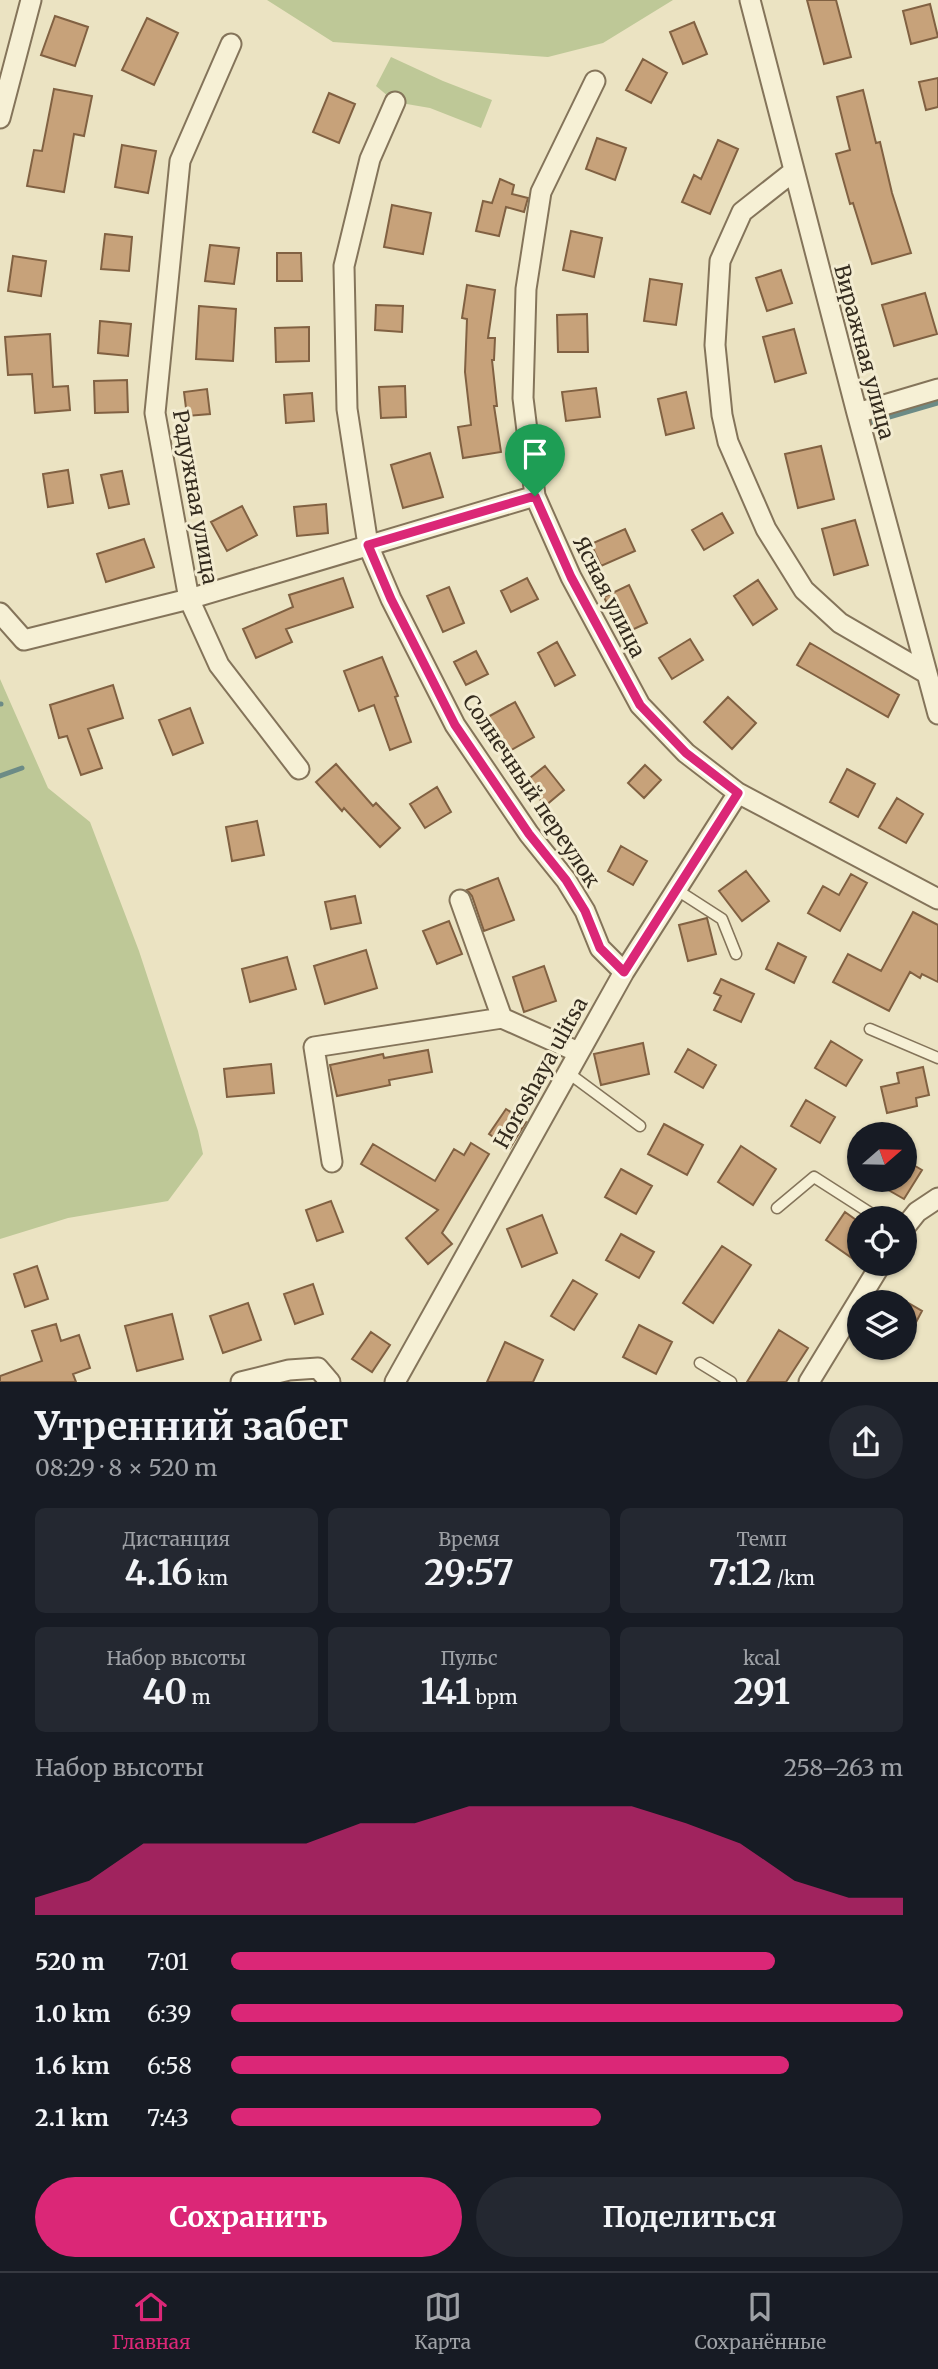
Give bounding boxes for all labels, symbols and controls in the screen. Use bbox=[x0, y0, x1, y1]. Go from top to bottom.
street label: Виражная улица bbox=[828, 262, 901, 442]
street label: Радужная улица bbox=[167, 408, 224, 586]
pin bbox=[505, 424, 565, 496]
icon: arrive bbox=[516, 435, 554, 473]
street label: Ясная улица bbox=[567, 531, 652, 662]
street label: Солнечный переулок bbox=[457, 689, 606, 893]
street label: Horoshaya ulitsa bbox=[488, 992, 593, 1153]
north arrow bbox=[847, 1122, 917, 1192]
map controls bbox=[847, 1122, 917, 1360]
button: locate bbox=[847, 1206, 917, 1276]
button: layers bbox=[847, 1290, 917, 1360]
text: Утренний забег bbox=[35, 1403, 348, 1450]
button: share bbox=[829, 1405, 903, 1479]
text: 08:29 · 8 × 520 m bbox=[35, 1453, 217, 1482]
text: Дистанция bbox=[123, 1527, 230, 1551]
text: Время bbox=[438, 1527, 500, 1551]
text: Темп bbox=[736, 1527, 787, 1551]
text: 4.16 bbox=[125, 1551, 193, 1595]
text: 29:57 bbox=[424, 1551, 514, 1595]
text: 7:12 bbox=[708, 1551, 772, 1595]
text: km bbox=[193, 1566, 228, 1590]
text: /km bbox=[772, 1566, 815, 1590]
text: Набор высоты bbox=[106, 1646, 246, 1670]
text: Пульс bbox=[440, 1646, 498, 1670]
text: kcal bbox=[743, 1646, 780, 1670]
text: 40 bbox=[142, 1670, 187, 1714]
text: 141 bbox=[420, 1670, 471, 1714]
text: 291 bbox=[733, 1670, 790, 1714]
text: m bbox=[187, 1685, 211, 1709]
text: bpm bbox=[471, 1685, 518, 1709]
text: Набор высоты bbox=[35, 1753, 204, 1782]
text: 258–263 m bbox=[784, 1753, 903, 1782]
text: 520 m bbox=[35, 1947, 105, 1976]
text: 7:01 bbox=[147, 1947, 189, 1976]
text: 1.0 km bbox=[35, 1999, 110, 2028]
text: 6:39 bbox=[147, 1999, 191, 2028]
text: 1.6 km bbox=[35, 2051, 110, 2080]
text: 6:58 bbox=[147, 2051, 192, 2080]
text: 2.1 km bbox=[35, 2103, 109, 2132]
text: 7:43 bbox=[147, 2103, 189, 2132]
button: Сохранить bbox=[35, 2177, 462, 2257]
button: Поделиться bbox=[476, 2177, 903, 2257]
tab: Главная bbox=[112, 2288, 191, 2354]
tab: Карта bbox=[414, 2288, 471, 2354]
tab: Сохранённые bbox=[695, 2288, 826, 2354]

